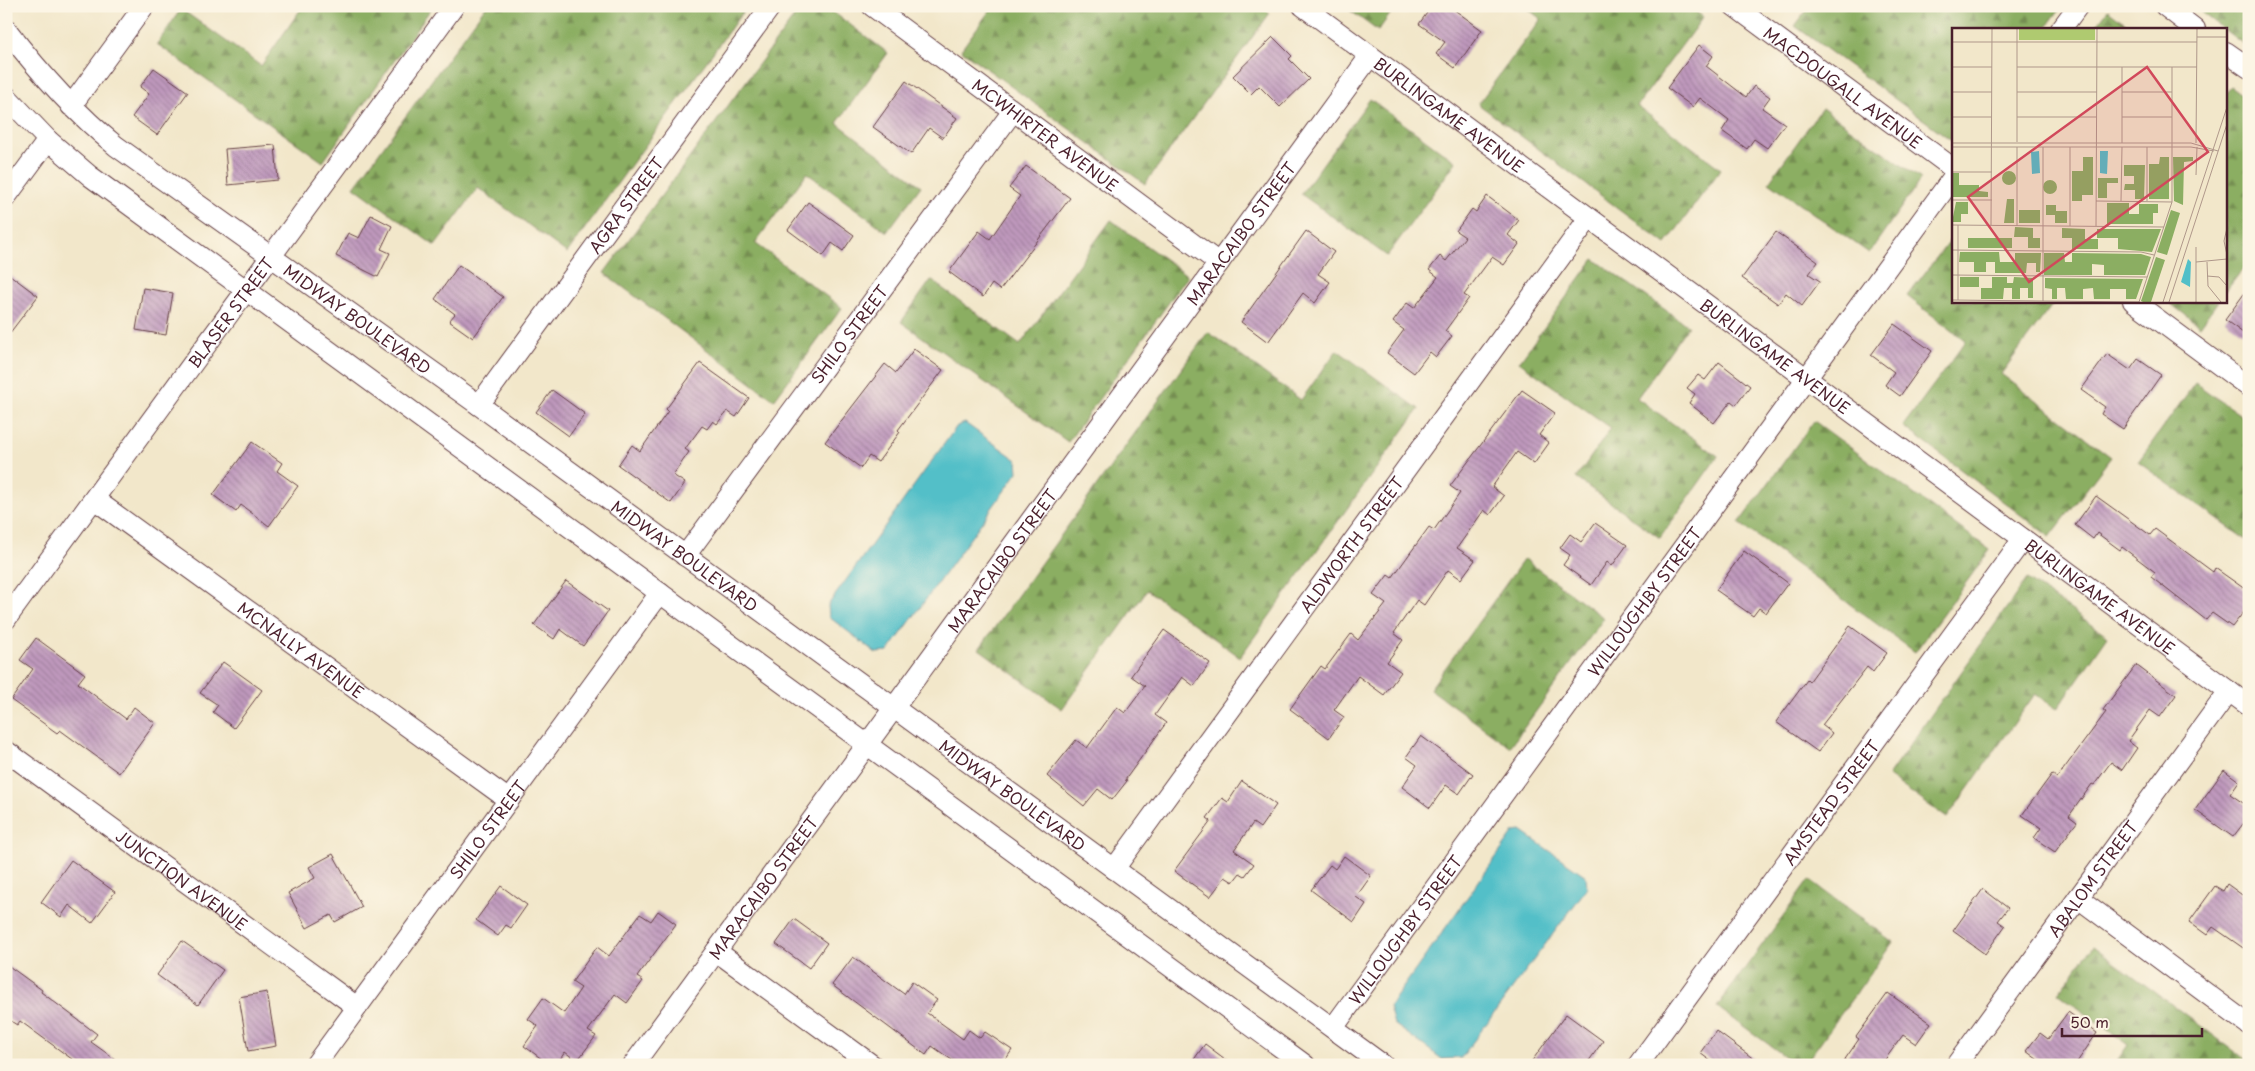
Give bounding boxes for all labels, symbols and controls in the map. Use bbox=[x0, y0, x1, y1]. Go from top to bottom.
street label: MACDOUGALL AVENUE bbox=[1759, 20, 1927, 154]
inset map bbox=[1952, 28, 2228, 302]
street label: BURLINGAME AVENUE bbox=[1369, 51, 1529, 178]
street label: MCWHIRTER AVENUE bbox=[968, 72, 1124, 197]
street label: AGRA STREET bbox=[582, 152, 669, 258]
street label: MARACAIBO STREET bbox=[1180, 157, 1301, 310]
street label: BLASER STREET bbox=[182, 252, 279, 373]
street label: MIDWAY BOULEVARD bbox=[279, 258, 436, 379]
street label: SHILO STREET bbox=[804, 280, 893, 388]
street label: BURLINGAME AVENUE bbox=[1696, 292, 1856, 419]
street label: ALDWORTH STREET bbox=[1293, 471, 1409, 617]
street label: MARACAIBO STREET bbox=[941, 484, 1062, 637]
street label: MIDWAY BOULEVARD bbox=[607, 494, 763, 617]
street label: WILLOUGHBY STREET bbox=[1581, 522, 1707, 681]
street label: BURLINGAME AVENUE bbox=[2020, 532, 2180, 660]
street label: MCNALLY AVENUE bbox=[233, 595, 369, 703]
street label: MIDWAY BOULEVARD bbox=[935, 733, 1091, 856]
street label: AMSTEAD STREET bbox=[1777, 734, 1885, 870]
street label: SHILO STREET bbox=[443, 775, 531, 883]
street label: MARACAIBO STREET bbox=[702, 811, 823, 964]
street label: ABALOM STREET bbox=[2042, 815, 2143, 941]
street label: JUNCTION AVENUE bbox=[111, 823, 253, 936]
street label: WILLOUGHBY STREET bbox=[1342, 850, 1467, 1009]
scale bar bbox=[2062, 1006, 2202, 1038]
text: 50 m bbox=[2070, 1010, 2109, 1033]

